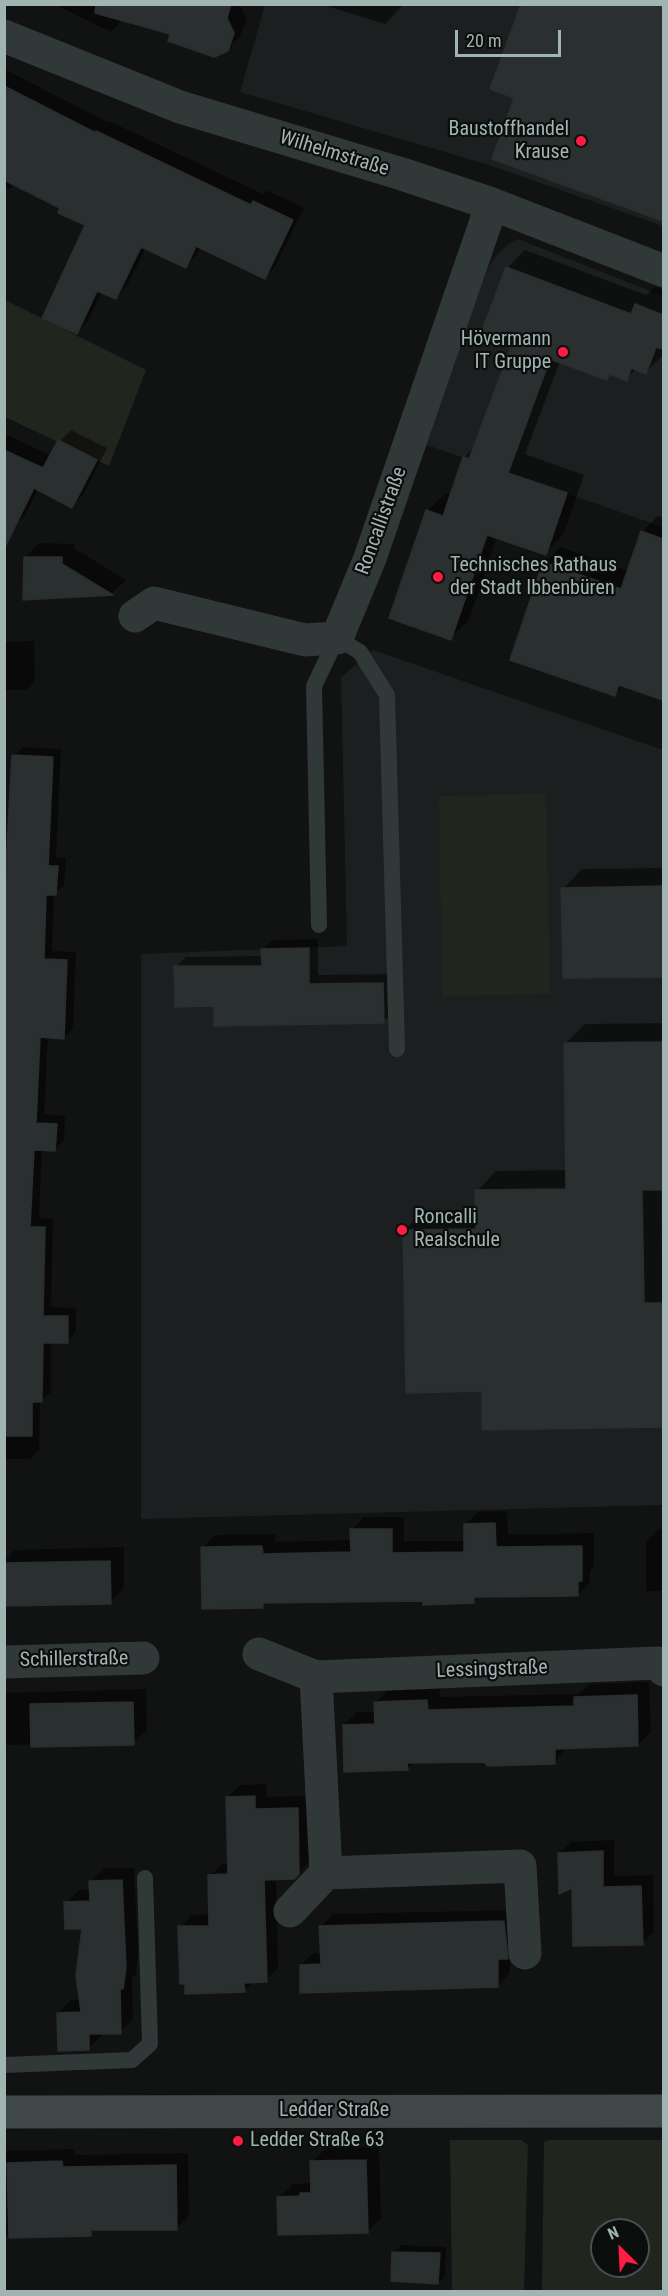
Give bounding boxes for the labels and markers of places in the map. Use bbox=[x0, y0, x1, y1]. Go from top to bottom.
place label: Baustoffhandel Krause bbox=[448, 118, 569, 165]
marker: Baustoffhandel Krause bbox=[574, 134, 588, 148]
place label: Hövermann IT Gruppe bbox=[461, 328, 551, 375]
marker: Hövermann IT Gruppe bbox=[556, 345, 570, 359]
place label: Technisches Rathaus der Stadt Ibbenbüren bbox=[450, 554, 617, 601]
marker: Technisches Rathaus der Stadt Ibbenbüren bbox=[431, 570, 445, 584]
place label: Roncalli Realschule bbox=[414, 1206, 500, 1253]
marker: Roncalli Realschule bbox=[395, 1223, 409, 1237]
place label: Ledder Straße 63 bbox=[250, 2129, 385, 2153]
marker: Ledder Straße 63 bbox=[231, 2134, 245, 2148]

